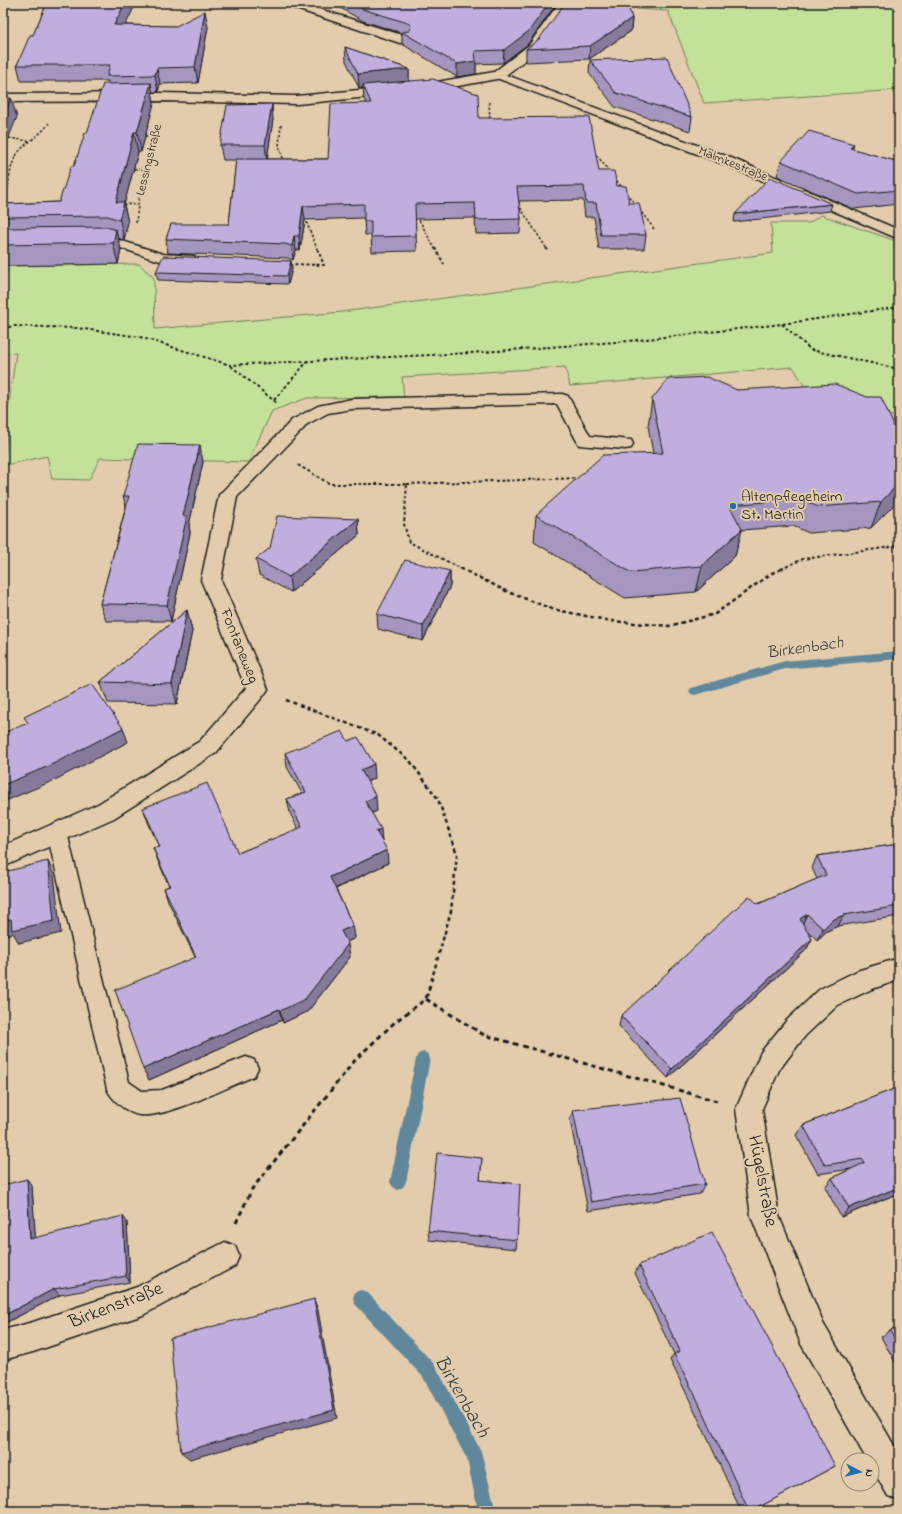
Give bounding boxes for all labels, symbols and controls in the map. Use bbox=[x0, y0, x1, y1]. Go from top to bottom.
street label: Lessingstraße bbox=[131, 122, 168, 198]
street label: Malmkestraße bbox=[695, 141, 771, 187]
place label: Altenpflegeheim St. Martin bbox=[741, 485, 842, 527]
marker: Altenpflegeheim St. Martin bbox=[728, 501, 738, 511]
street label: Fontaneweg bbox=[213, 604, 265, 687]
water label: Birkenbach bbox=[765, 630, 846, 666]
street label: Hügelstraße bbox=[738, 1133, 784, 1230]
street label: Birkenstraße bbox=[64, 1275, 167, 1337]
water label: Birkenbach bbox=[426, 1351, 496, 1444]
north arrow bbox=[840, 1452, 880, 1492]
text: N bbox=[861, 1468, 877, 1478]

